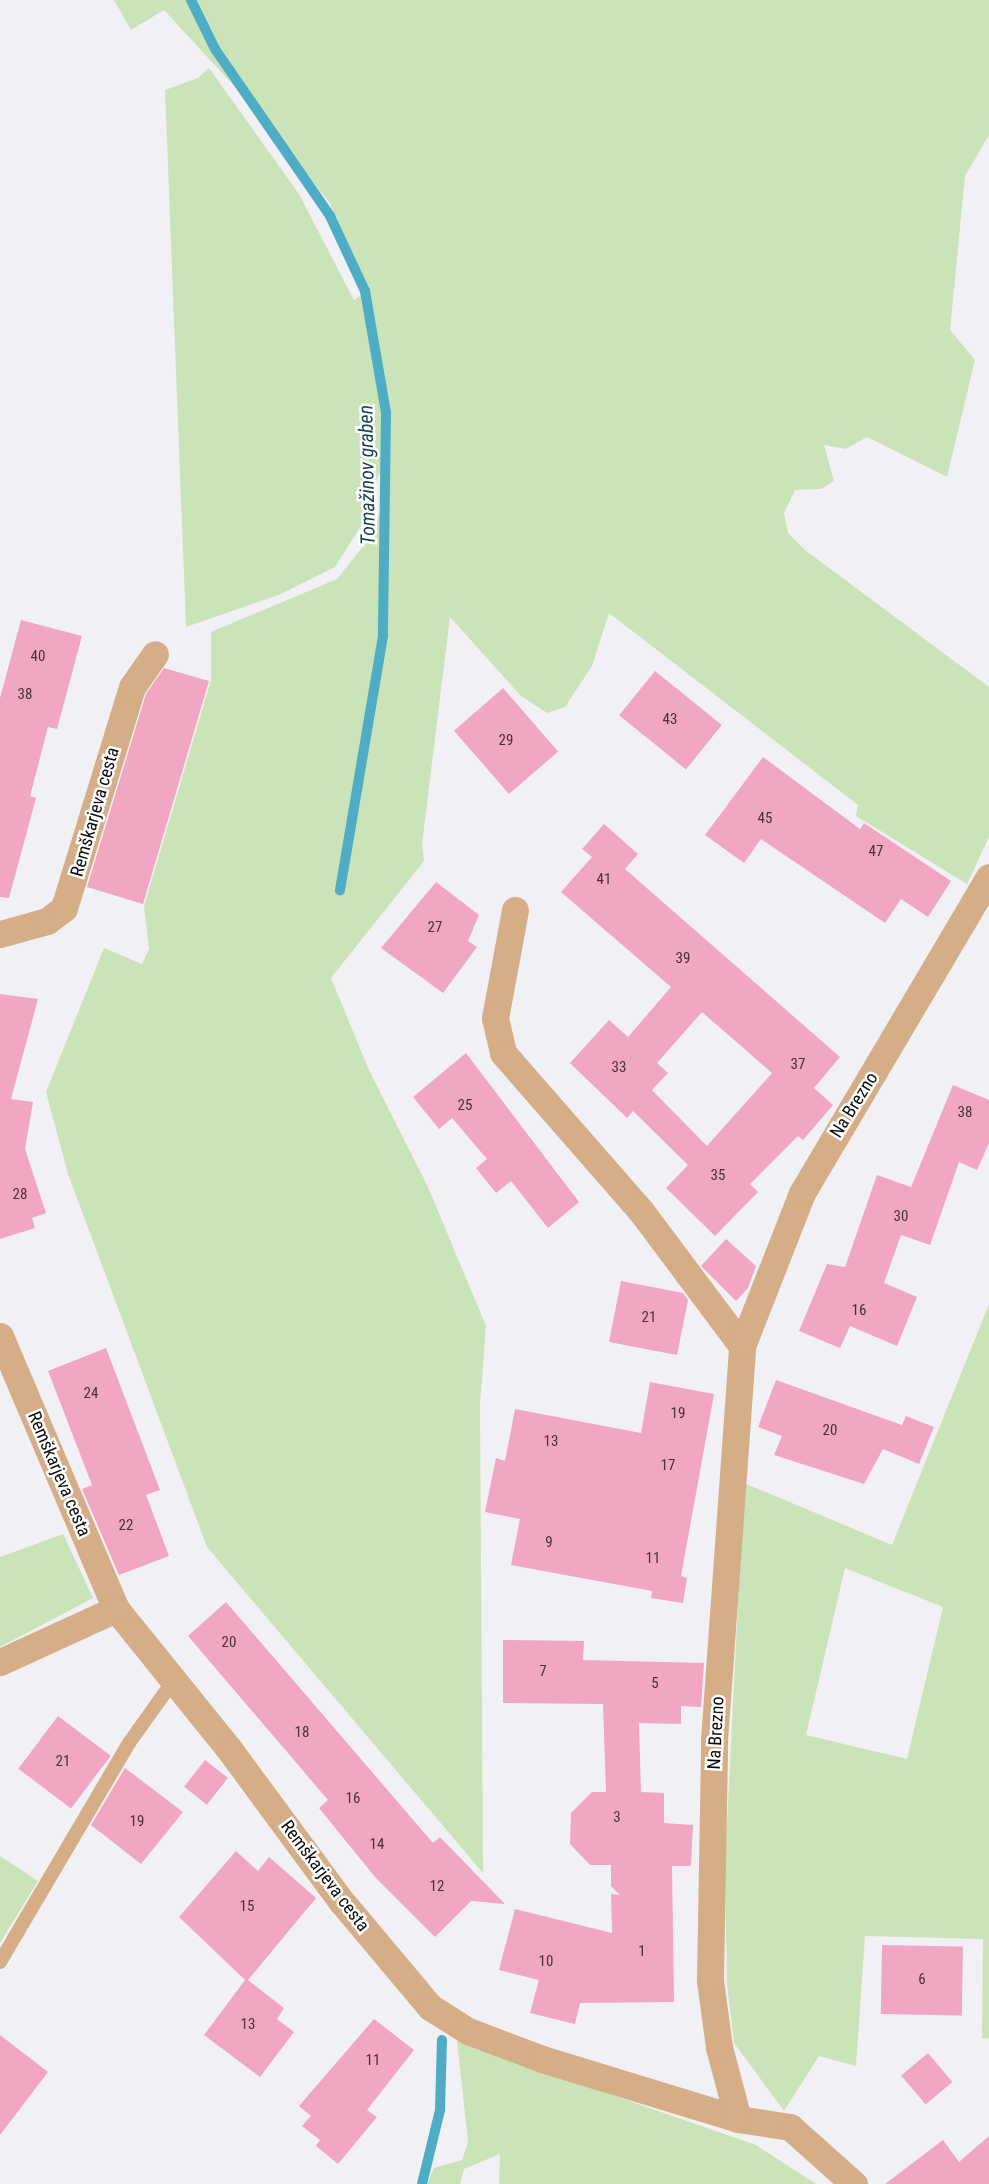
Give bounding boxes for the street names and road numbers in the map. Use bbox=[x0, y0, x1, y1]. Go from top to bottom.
street label: Remškarjeva cesta bbox=[66, 745, 124, 879]
street label: Na Brezno bbox=[825, 1068, 883, 1142]
street label: Remškarjeva cesta bbox=[23, 1408, 95, 1540]
street label: Na Brezno bbox=[703, 1696, 729, 1770]
street label: Remškarjeva cesta bbox=[276, 1816, 374, 1936]

